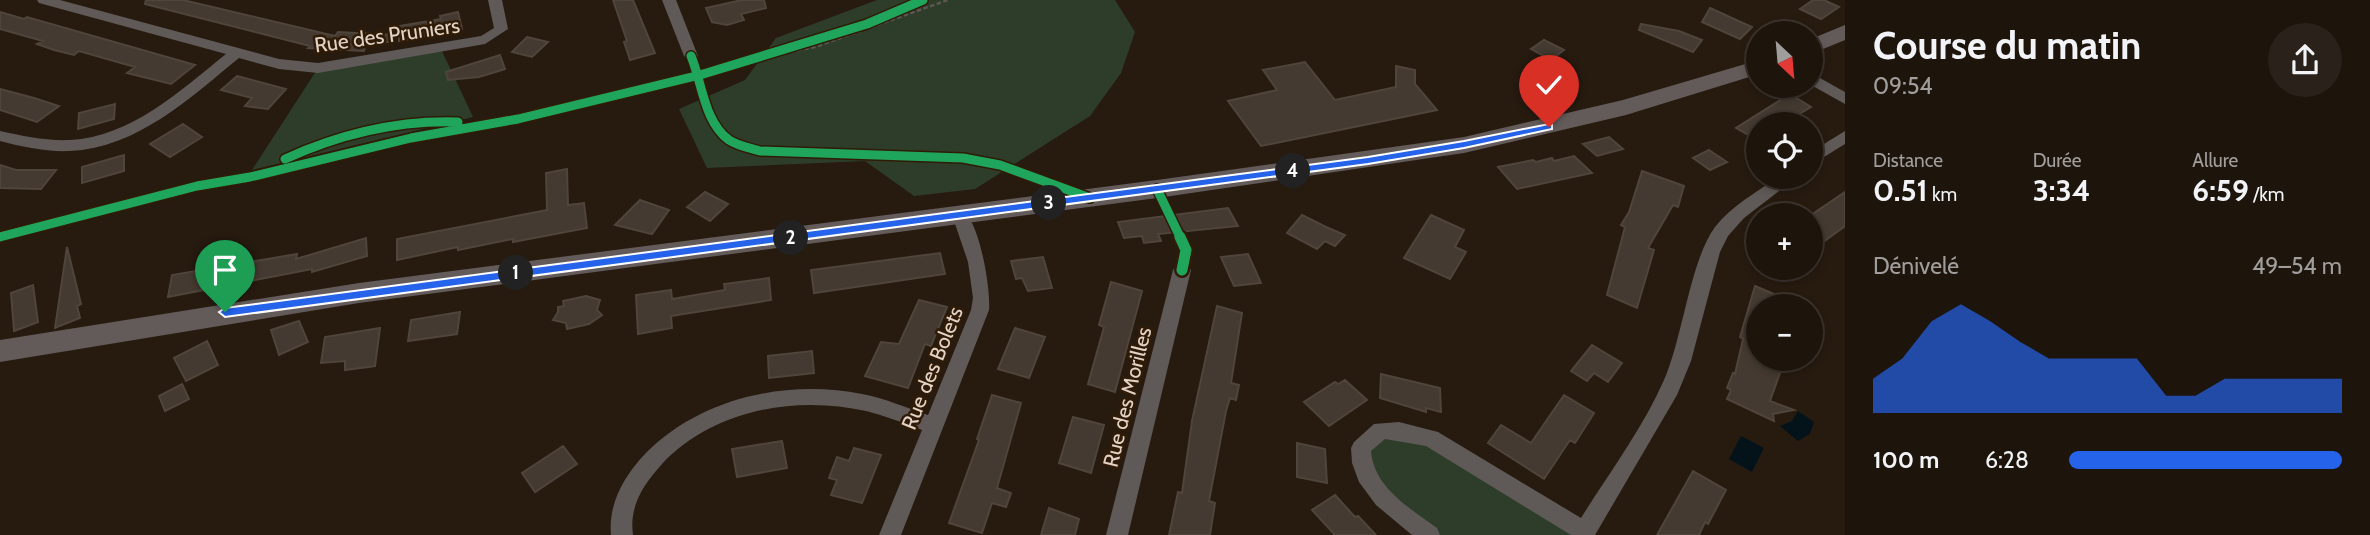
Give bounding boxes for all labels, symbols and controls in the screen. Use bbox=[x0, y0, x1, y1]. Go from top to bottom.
street label: Rue des Pruniers bbox=[313, 12, 462, 58]
north arrow bbox=[1746, 21, 1824, 98]
map controls bbox=[1746, 21, 1823, 371]
text: Course du matin bbox=[1873, 22, 2141, 69]
button: share bbox=[2268, 23, 2342, 97]
pin bbox=[1519, 55, 1579, 127]
icon: check bbox=[1530, 66, 1568, 104]
text: 09:54 bbox=[1873, 72, 1933, 100]
button: locate bbox=[1746, 112, 1823, 189]
text: Distance bbox=[1873, 149, 1943, 172]
text: Durée bbox=[2033, 149, 2082, 172]
text: Allure bbox=[2192, 149, 2238, 172]
pin: 4 bbox=[1276, 154, 1310, 188]
text: 4 bbox=[1287, 159, 1298, 182]
text: 0.51 bbox=[1873, 172, 1928, 209]
text: 3:34 bbox=[2033, 172, 2090, 209]
text: 6:59 bbox=[2192, 172, 2249, 209]
text: km bbox=[1928, 183, 1957, 206]
text: /km bbox=[2249, 183, 2284, 206]
pin: 3 bbox=[1032, 186, 1066, 220]
text: 3 bbox=[1043, 191, 1054, 214]
button: + bbox=[1746, 203, 1823, 280]
pin: 2 bbox=[774, 220, 808, 256]
text: 2 bbox=[785, 226, 796, 249]
pin bbox=[195, 240, 255, 312]
icon: arrive bbox=[206, 251, 244, 289]
text: Dénivelé bbox=[1873, 252, 1959, 280]
text: 49–54 m bbox=[2252, 252, 2342, 280]
pin: 1 bbox=[498, 256, 534, 290]
text: 1 bbox=[512, 261, 519, 284]
button: − bbox=[1746, 294, 1823, 371]
street label: Rue des Bolets bbox=[896, 303, 968, 433]
street label: Rue des Morilles bbox=[1098, 324, 1157, 470]
text: 100 m bbox=[1873, 446, 1939, 474]
text: 6:28 bbox=[1985, 446, 2029, 474]

